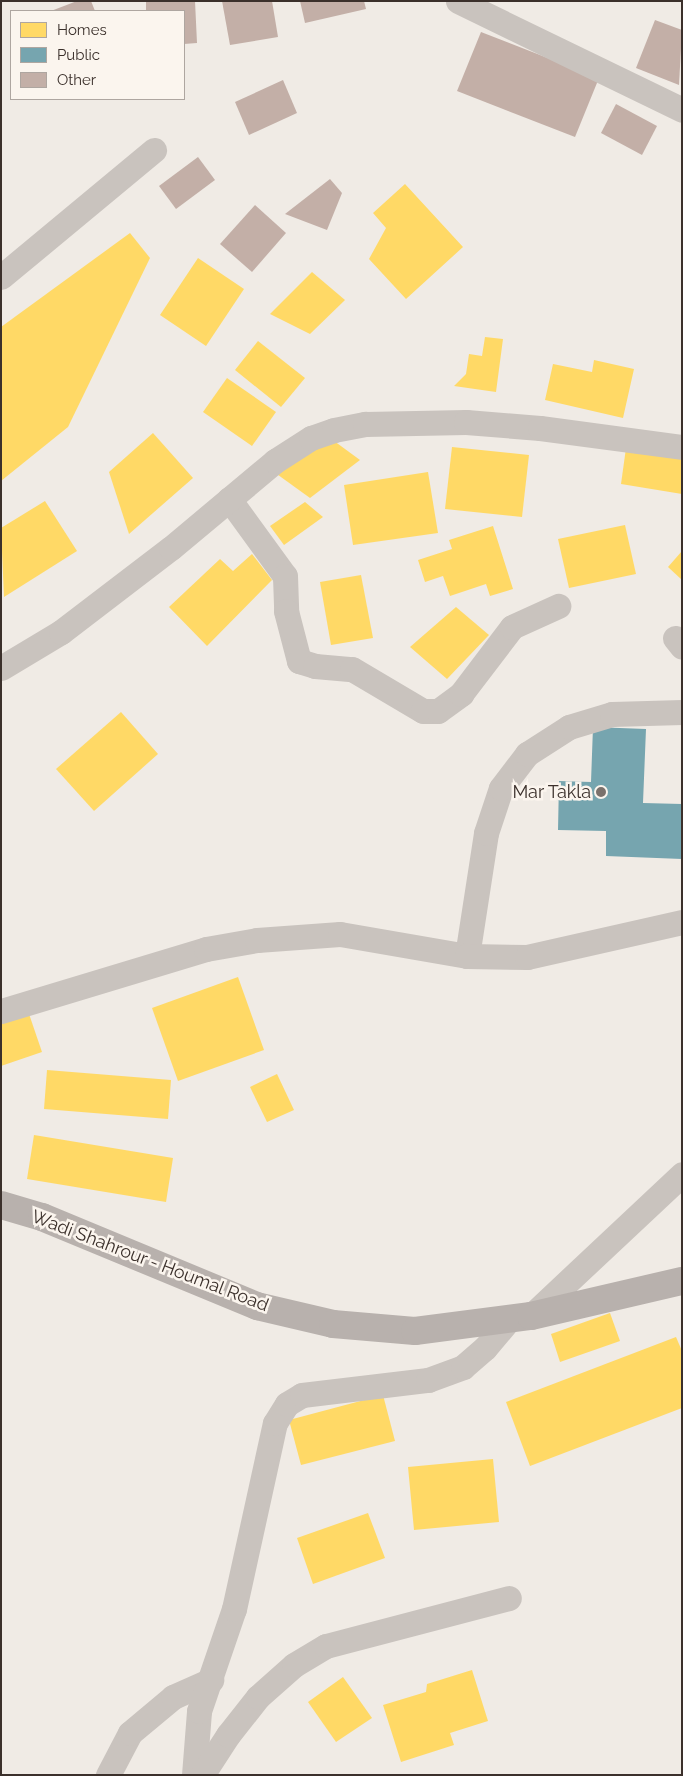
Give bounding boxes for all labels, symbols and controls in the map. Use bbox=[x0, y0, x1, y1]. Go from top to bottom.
legend bbox=[10, 10, 185, 100]
text: Homes bbox=[57, 21, 107, 39]
text: Public bbox=[57, 46, 100, 64]
text: Other bbox=[57, 71, 96, 89]
place label: Mar Takla bbox=[511, 781, 591, 803]
marker: Mar Takla bbox=[595, 786, 607, 798]
street label: Wadi Shahrour - Houmal Road bbox=[28, 1206, 272, 1316]

